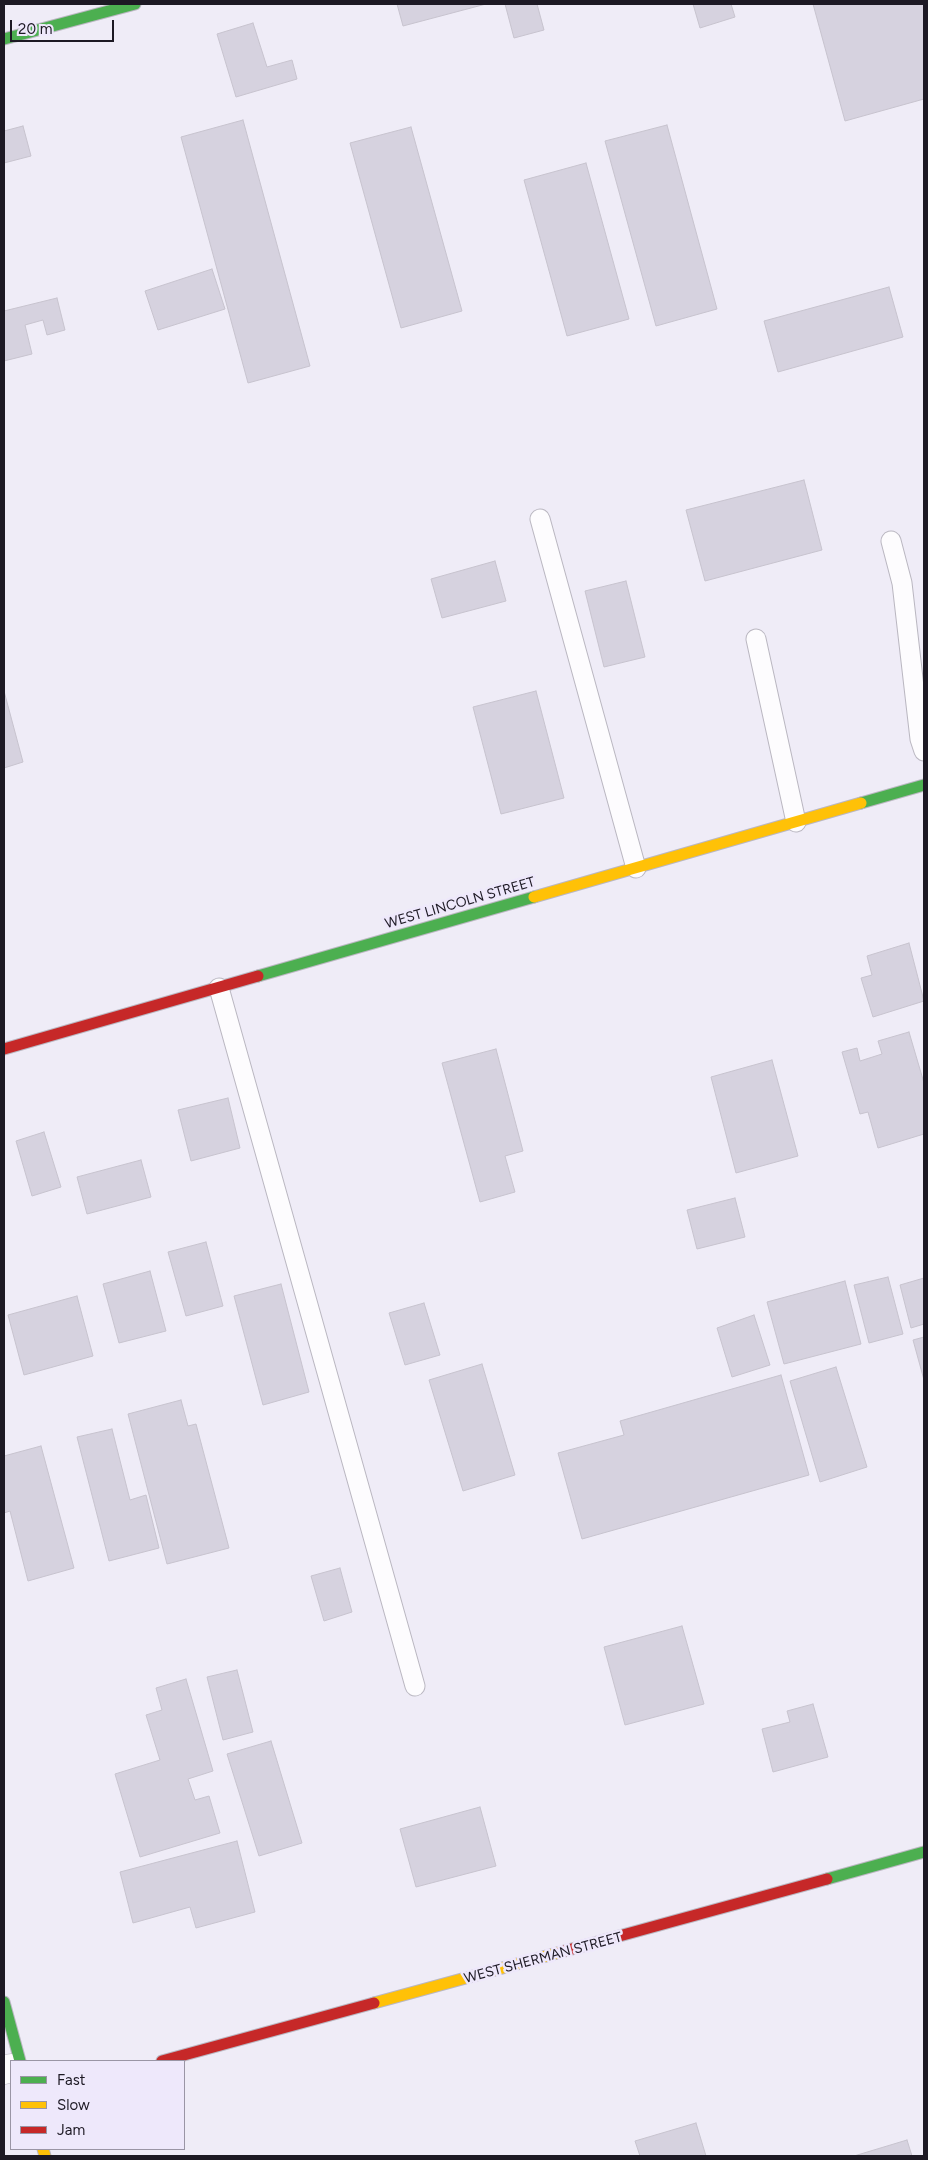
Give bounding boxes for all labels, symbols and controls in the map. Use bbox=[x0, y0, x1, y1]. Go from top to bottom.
scale bar bbox=[12, 10, 116, 42]
text: 20 m bbox=[18, 20, 52, 38]
street label: WEST LINCOLN STREET bbox=[383, 874, 537, 932]
street label: WEST SHERMAN STREET bbox=[462, 1929, 624, 1987]
legend bbox=[10, 2060, 185, 2150]
text: Fast bbox=[57, 2071, 85, 2089]
text: Slow bbox=[57, 2096, 90, 2114]
text: Jam bbox=[57, 2121, 85, 2139]

